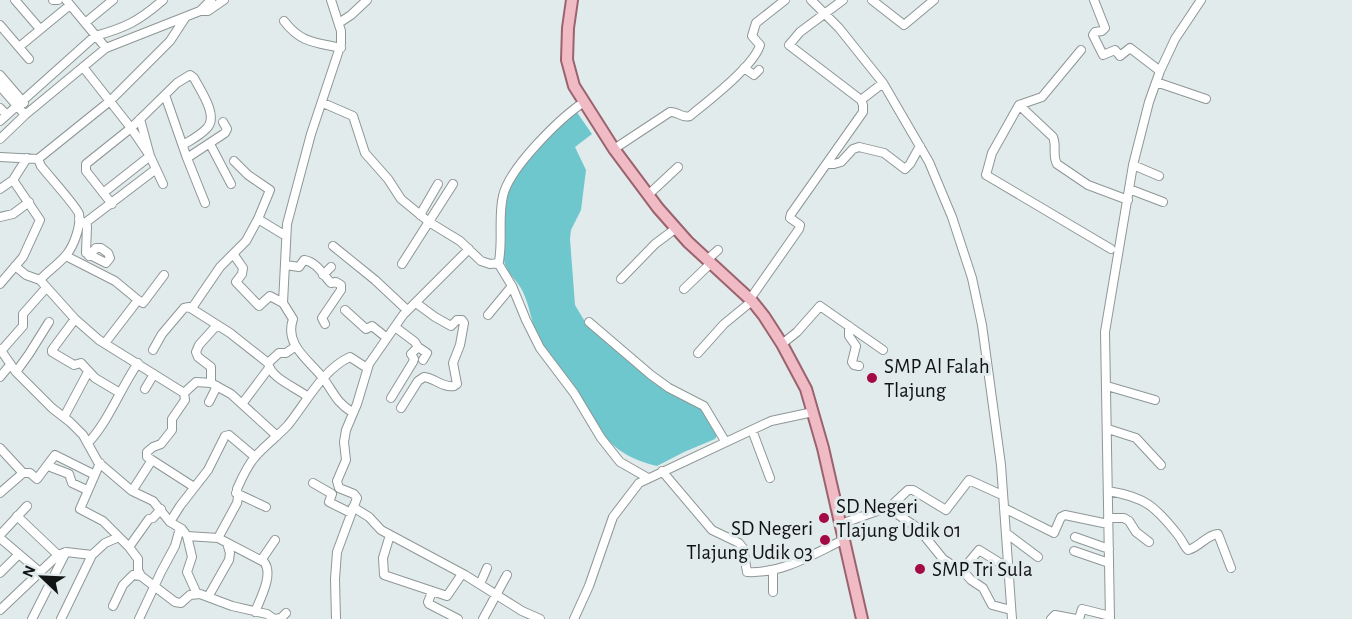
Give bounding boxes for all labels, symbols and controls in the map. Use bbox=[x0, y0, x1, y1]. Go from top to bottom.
place label: SMP Al Falah Tlajung bbox=[884, 356, 990, 401]
marker: SMP Al Falah Tlajung bbox=[865, 371, 879, 385]
place label: SD Negeri Tlajung Udik 01 bbox=[836, 496, 961, 541]
marker: SD Negeri Tlajung Udik 01 bbox=[817, 511, 831, 525]
place label: SD Negeri Tlajung Udik 03 bbox=[686, 518, 813, 563]
marker: SD Negeri Tlajung Udik 03 bbox=[818, 533, 832, 547]
north arrow bbox=[12, 547, 72, 607]
place label: SMP Tri Sula bbox=[932, 559, 1033, 580]
marker: SMP Tri Sula bbox=[913, 562, 927, 576]
text: N bbox=[20, 563, 39, 580]

